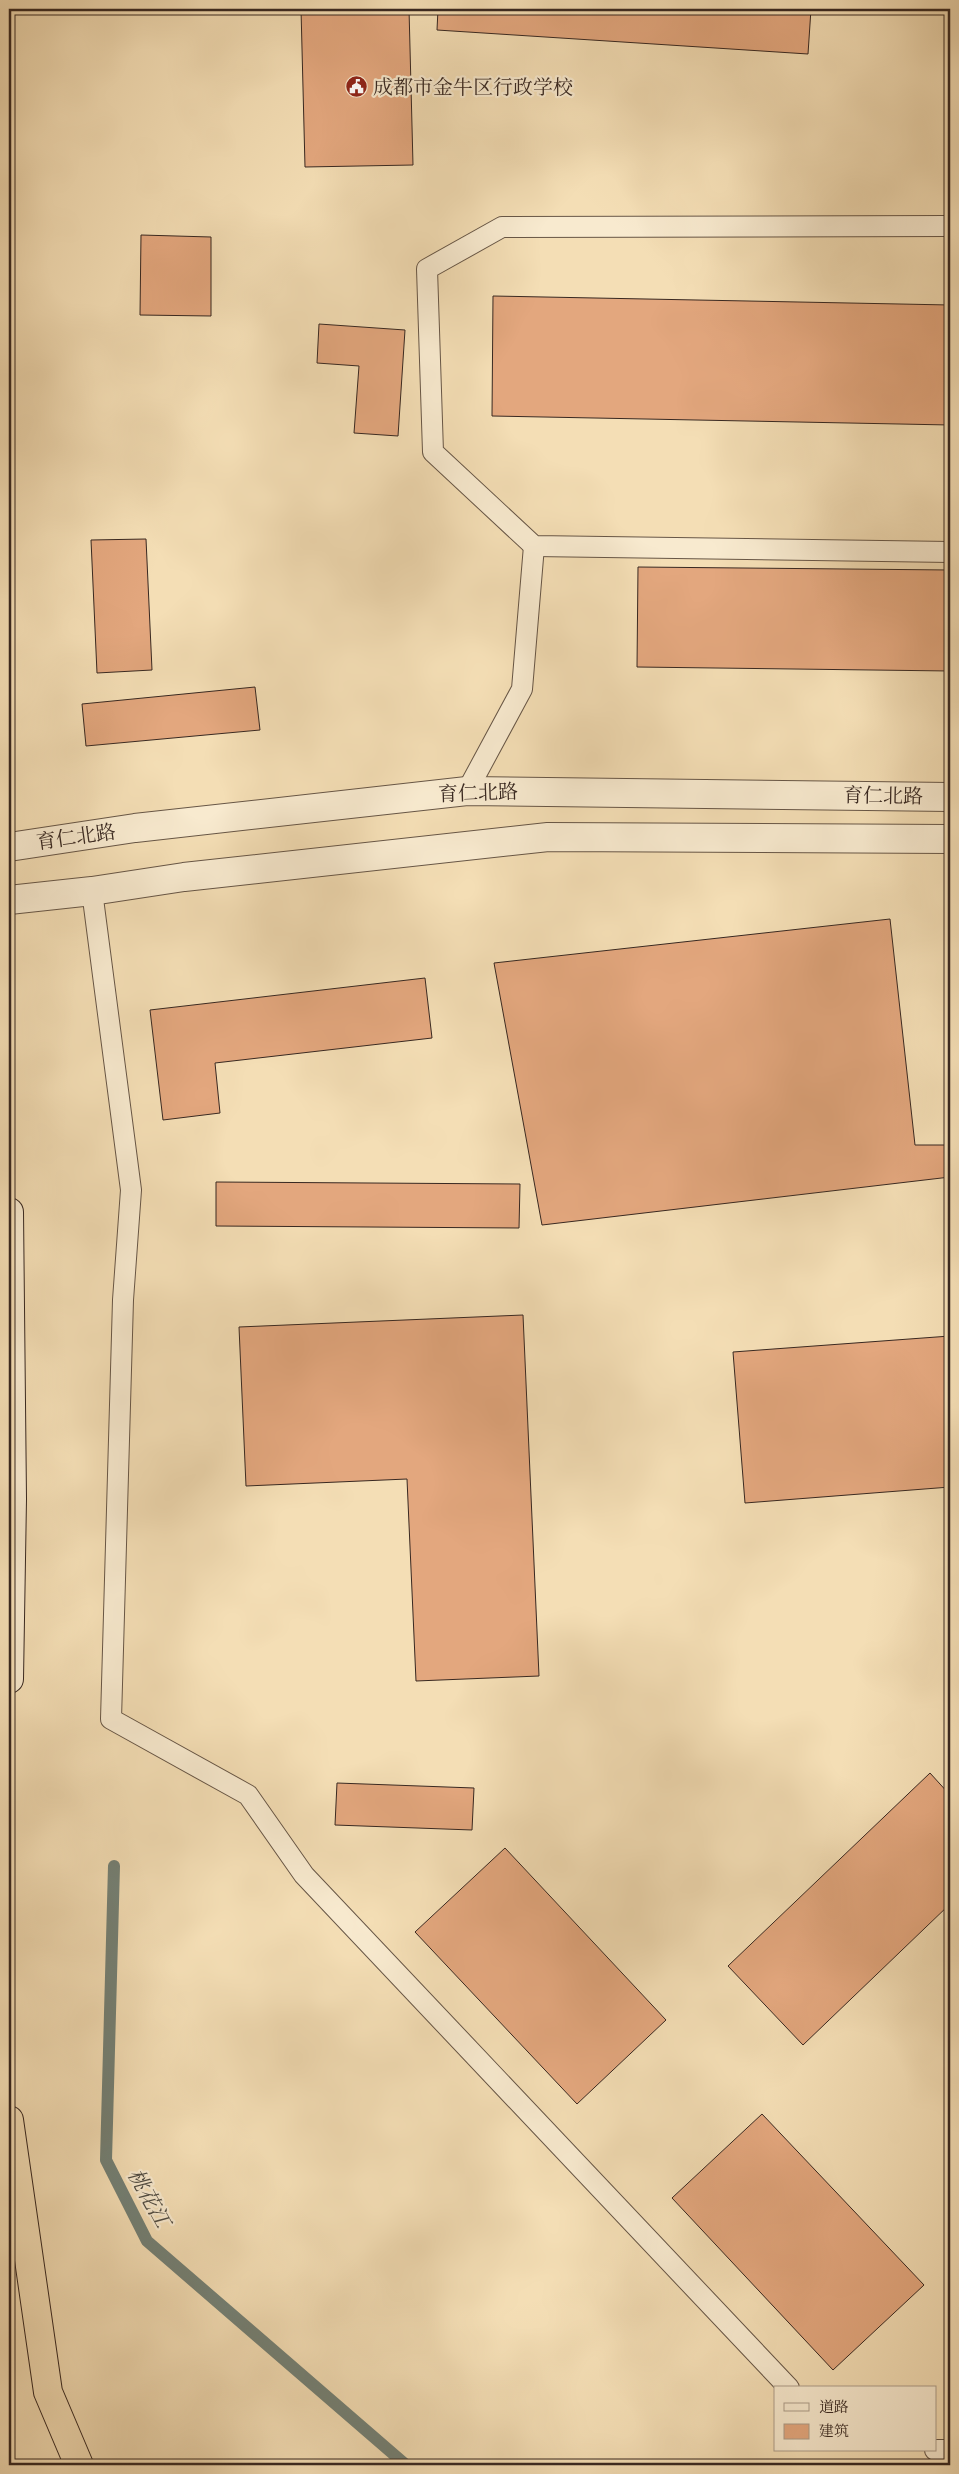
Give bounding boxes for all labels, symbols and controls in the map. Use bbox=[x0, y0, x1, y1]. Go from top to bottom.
place label: 成都市金牛区行政学校 bbox=[373, 74, 573, 101]
public building icon: 成都市金牛区行政学校 bbox=[345, 75, 369, 99]
street label: 育仁北路 bbox=[438, 778, 518, 808]
street label: 育仁北路 bbox=[843, 782, 923, 810]
street label: 育仁北路 bbox=[35, 818, 117, 856]
water label: 桃花江 bbox=[121, 2164, 178, 2235]
legend bbox=[774, 2386, 936, 2452]
text: 道路 bbox=[819, 2397, 849, 2417]
text: 建筑 bbox=[819, 2421, 849, 2441]

